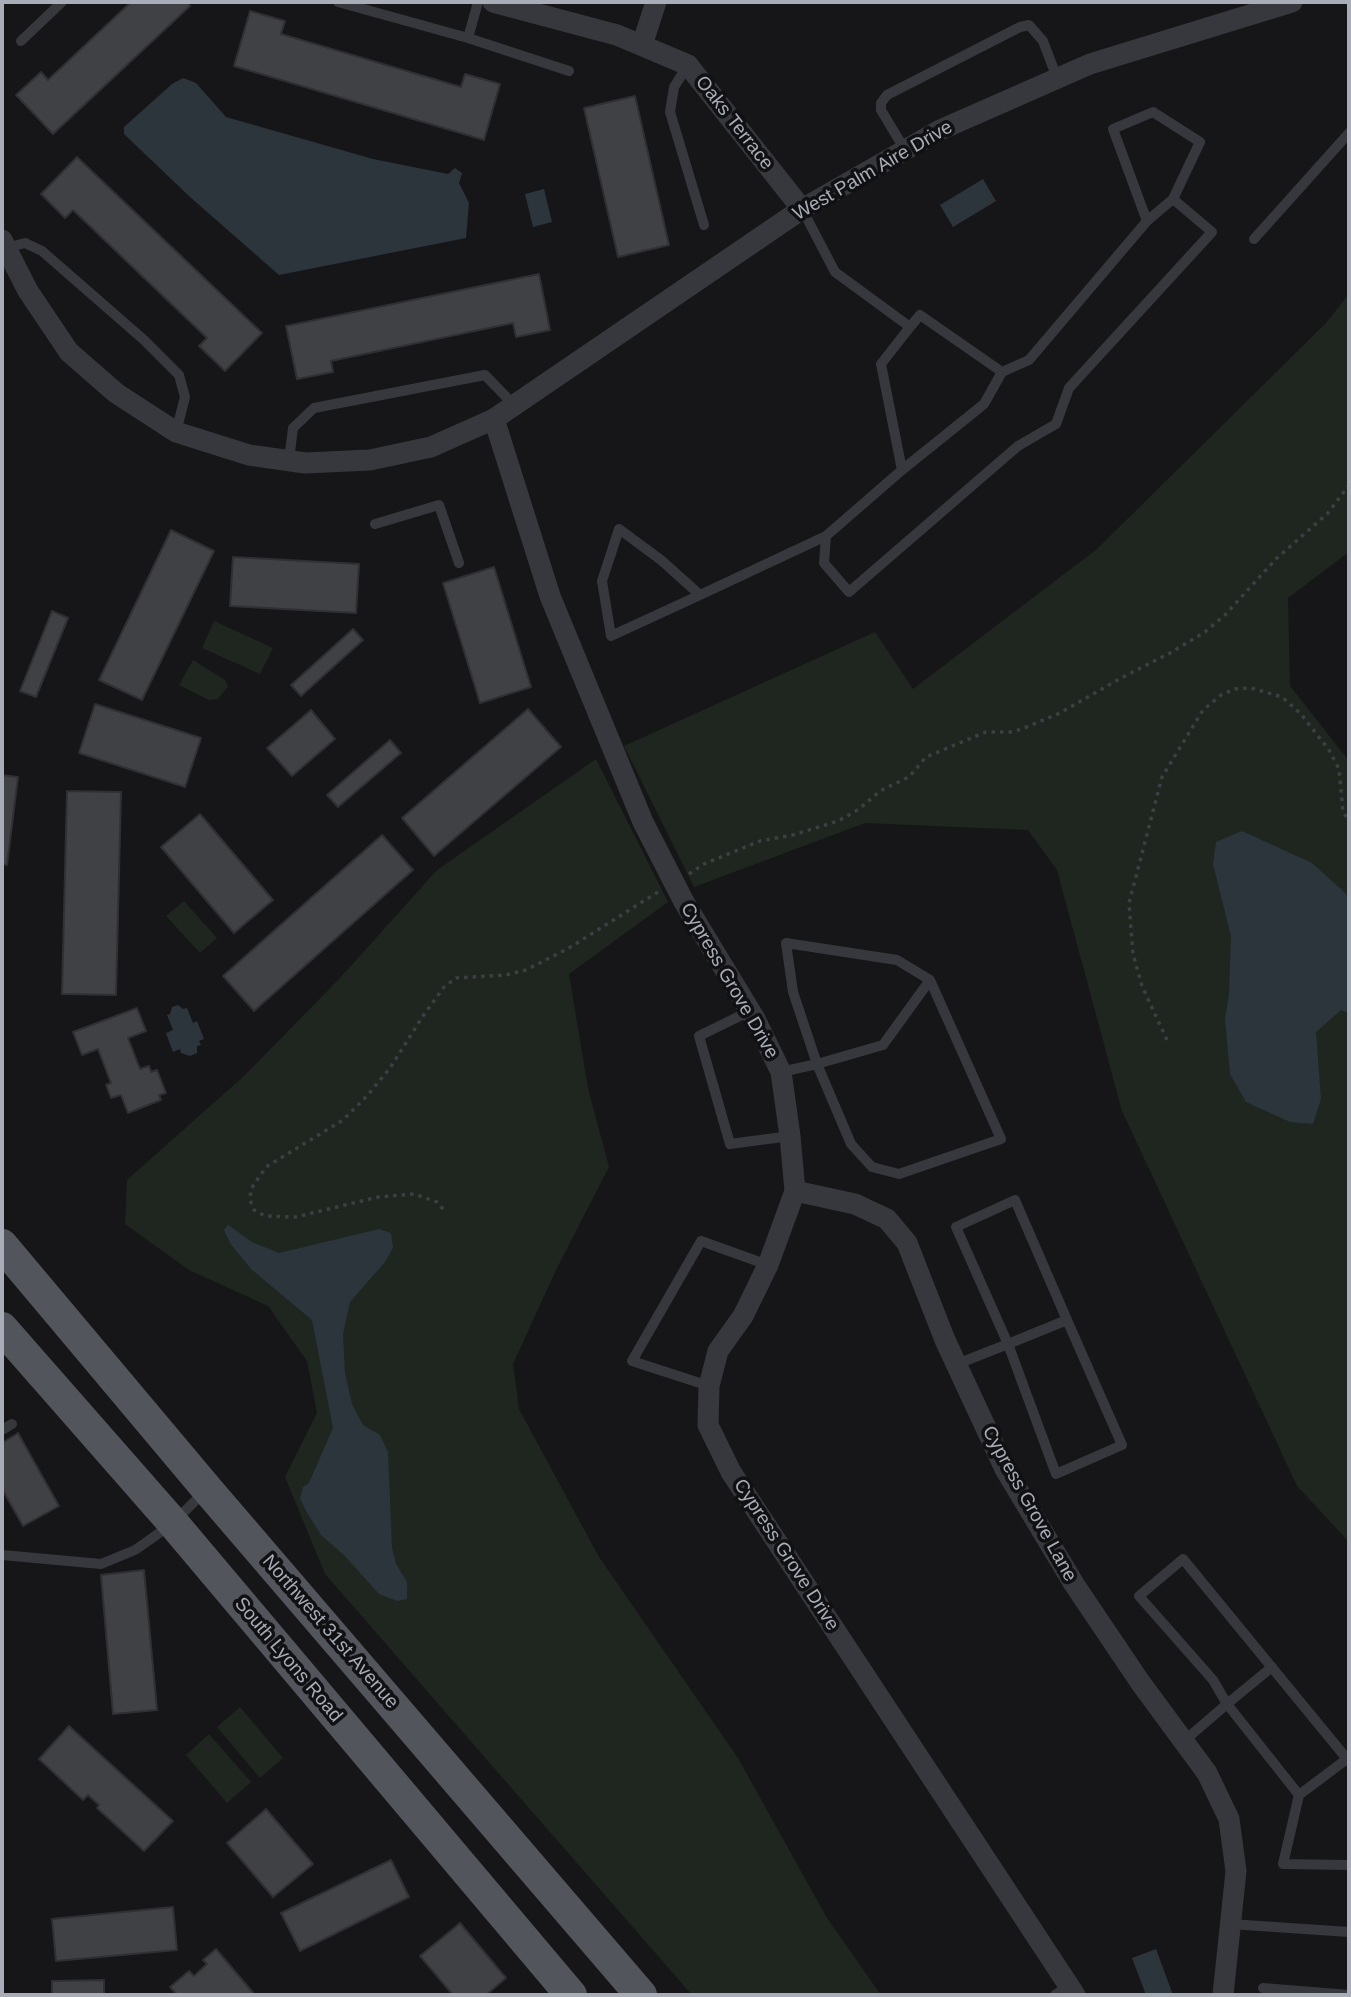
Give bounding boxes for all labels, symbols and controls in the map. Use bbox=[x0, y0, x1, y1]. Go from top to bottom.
street label: Oaks Terrace bbox=[690, 71, 778, 175]
street label: West Palm Aire Drive bbox=[789, 116, 957, 226]
street label: Cypress Grove Drive bbox=[675, 899, 783, 1063]
street label: Cypress Grove Lane bbox=[977, 1422, 1081, 1586]
street label: Cypress Grove Drive bbox=[728, 1475, 844, 1635]
street label: Northwest 31st Avenue bbox=[257, 1551, 403, 1713]
street label: South Lyons Road bbox=[229, 1593, 347, 1727]

